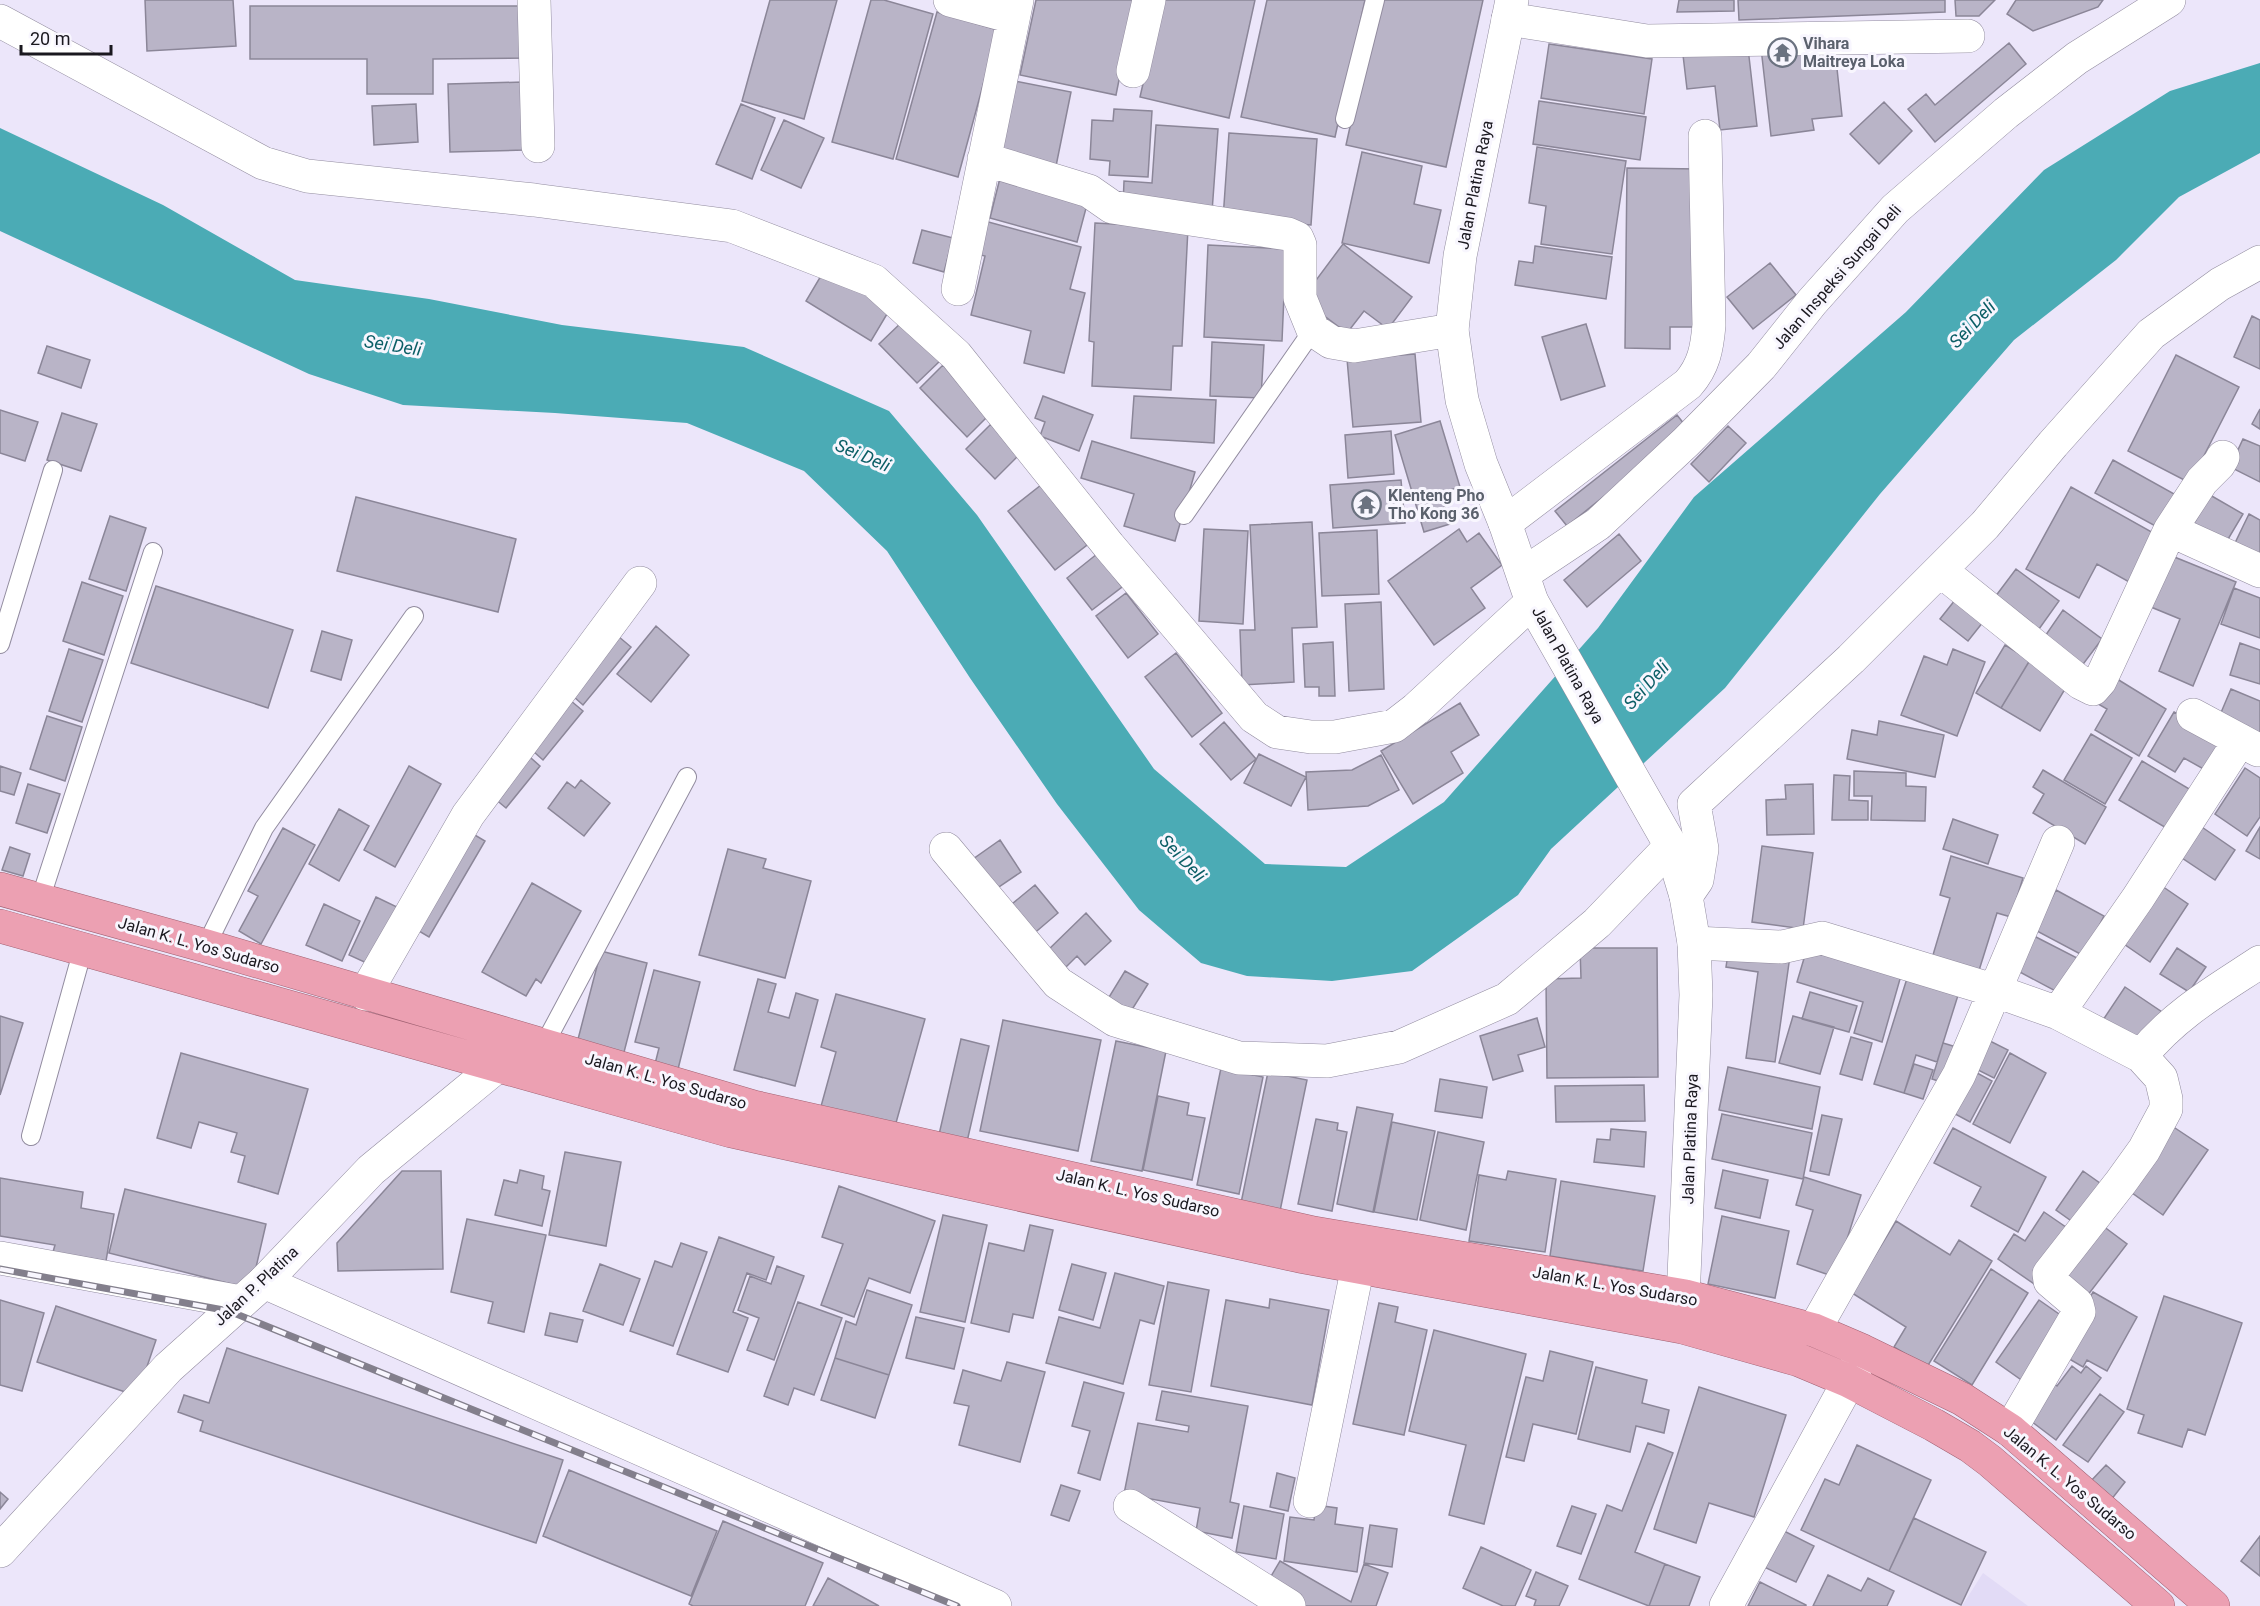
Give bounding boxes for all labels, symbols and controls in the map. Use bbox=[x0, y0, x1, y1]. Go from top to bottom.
scale bar bbox=[21, 18, 111, 56]
text: 20 m bbox=[30, 28, 70, 49]
place label: Vihara Maitreya Loka bbox=[1803, 34, 1905, 71]
temple icon: Vihara Maitreya Loka bbox=[1766, 36, 1798, 68]
street label: Jalan Platina Raya bbox=[1453, 119, 1497, 251]
street label: Jalan Inspeksi Sungai Deli bbox=[1769, 201, 1905, 353]
water label: Sei Deli bbox=[1944, 295, 2000, 352]
water label: Sei Deli bbox=[363, 330, 424, 360]
water label: Sei Deli bbox=[832, 434, 894, 476]
place label: Klenteng Pho Tho Kong 36 bbox=[1388, 486, 1484, 523]
temple icon: Klenteng Pho Tho Kong 36 bbox=[1351, 488, 1383, 520]
street label: Jalan Platina Raya bbox=[1528, 603, 1608, 727]
water label: Sei Deli bbox=[1619, 656, 1674, 713]
water label: Sei Deli bbox=[1155, 830, 1211, 887]
street label: Jalan K. L. Yos Sudarso bbox=[116, 913, 282, 977]
street label: Jalan K. L. Yos Sudarso bbox=[583, 1049, 749, 1113]
street label: Jalan Platina Raya bbox=[1678, 1073, 1702, 1205]
street label: Jalan K. L. Yos Sudarso bbox=[1054, 1165, 1222, 1221]
street label: Jalan P. Platina bbox=[210, 1242, 302, 1330]
street label: Jalan K. L. Yos Sudarso bbox=[1531, 1262, 1699, 1310]
street label: Jalan K. L. Yos Sudarso bbox=[2000, 1422, 2140, 1544]

